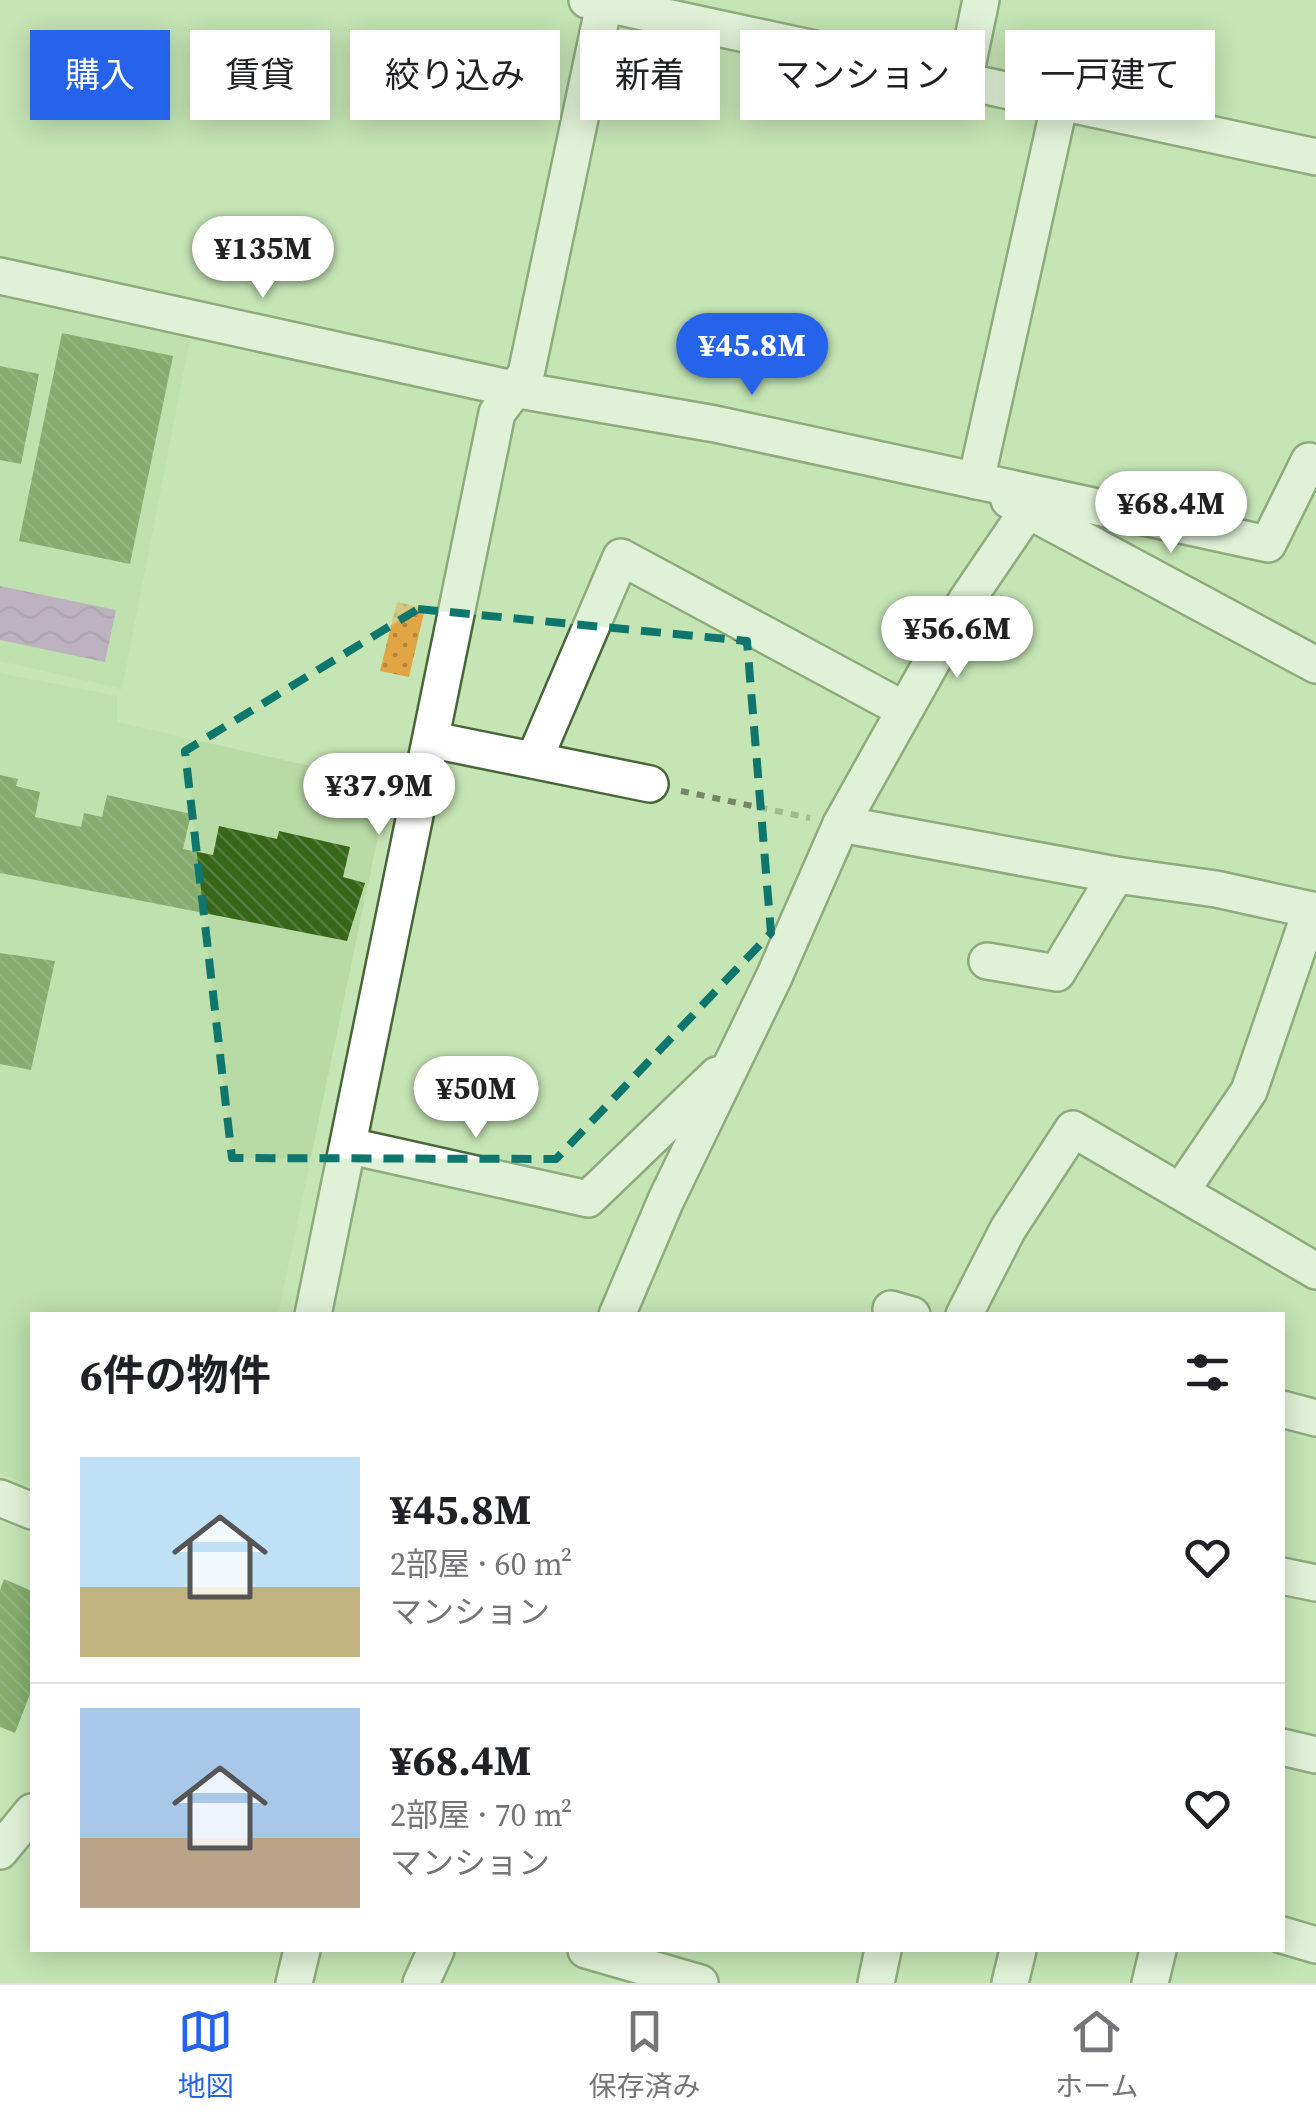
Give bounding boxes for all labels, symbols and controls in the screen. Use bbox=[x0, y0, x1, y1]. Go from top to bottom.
chip: 購入 bbox=[30, 30, 170, 120]
chip: 賃貸 bbox=[190, 30, 330, 120]
chip: 絞り込み bbox=[350, 30, 560, 120]
chip: 新着 bbox=[580, 30, 720, 120]
chip: マンション bbox=[740, 30, 985, 120]
chip: 一戸建て bbox=[1005, 30, 1215, 120]
pin: ¥135M bbox=[193, 216, 333, 301]
text: ¥135M bbox=[214, 226, 312, 270]
pin: ¥45.8M bbox=[671, 313, 833, 398]
text: ¥45.8M bbox=[698, 323, 806, 367]
pin: ¥68.4M bbox=[1090, 471, 1252, 556]
text: ¥68.4M bbox=[1117, 481, 1225, 525]
pin: ¥56.6M bbox=[876, 596, 1038, 681]
text: ¥56.6M bbox=[903, 606, 1011, 650]
pin: ¥37.9M bbox=[298, 753, 460, 838]
text: ¥37.9M bbox=[325, 763, 433, 807]
pin: ¥50M bbox=[417, 1056, 535, 1141]
text: ¥50M bbox=[436, 1066, 516, 1110]
icon: filters bbox=[1180, 1345, 1235, 1400]
text: 6件の物件 bbox=[80, 1346, 271, 1404]
text: ¥45.8M bbox=[390, 1480, 531, 1538]
icon: home bbox=[160, 1497, 280, 1617]
icon: heart bbox=[1180, 1530, 1235, 1585]
text: 2部屋 · 60 m² bbox=[390, 1542, 572, 1586]
text: マンション bbox=[390, 1590, 550, 1634]
text: ¥68.4M bbox=[390, 1731, 531, 1789]
icon: home bbox=[160, 1748, 280, 1868]
icon: heart bbox=[1180, 1781, 1235, 1836]
text: 2部屋 · 70 m² bbox=[390, 1793, 572, 1837]
text: マンション bbox=[390, 1841, 550, 1885]
tab: 地図 bbox=[177, 2004, 233, 2105]
tab: 保存済み bbox=[588, 2004, 700, 2105]
tab: ホーム bbox=[1055, 2004, 1139, 2105]

